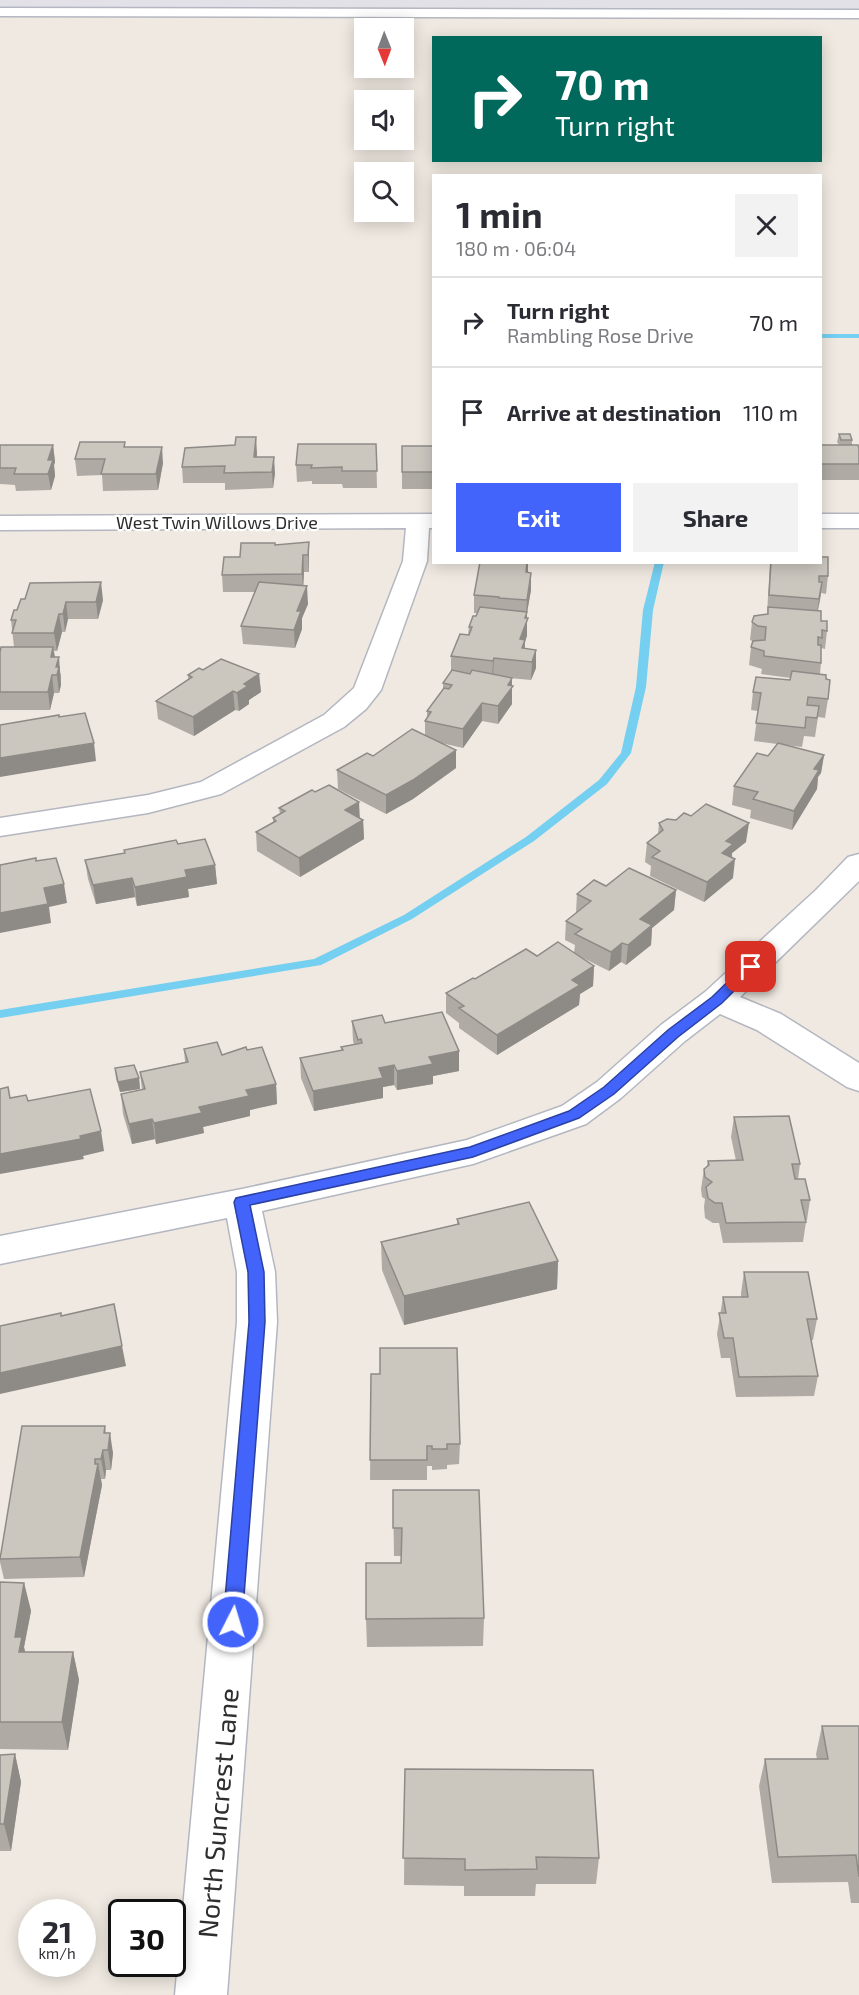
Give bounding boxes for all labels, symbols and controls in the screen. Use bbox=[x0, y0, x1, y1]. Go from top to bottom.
north arrow bbox=[354, 18, 414, 78]
map controls bbox=[354, 18, 414, 222]
text: 70 m bbox=[555, 58, 650, 108]
icon: right bbox=[456, 60, 534, 138]
button: sound bbox=[354, 90, 414, 150]
text: Turn right bbox=[555, 109, 675, 141]
button: search bbox=[354, 162, 414, 222]
text: 1 min bbox=[456, 192, 543, 235]
button: close bbox=[735, 194, 798, 257]
text: 180 m · 06:04 bbox=[456, 236, 576, 260]
text: Turn right bbox=[507, 297, 609, 323]
icon: right bbox=[456, 306, 489, 339]
text: 70 m bbox=[749, 309, 798, 335]
text: Rambling Rose Drive bbox=[507, 323, 694, 347]
icon: arrive bbox=[456, 396, 489, 429]
text: Arrive at destination bbox=[507, 399, 721, 425]
text: 110 m bbox=[743, 399, 798, 425]
button: Exit bbox=[456, 483, 621, 552]
button: Share bbox=[633, 483, 798, 552]
street label: West Twin Willows Drive bbox=[116, 511, 318, 533]
pin bbox=[725, 941, 776, 992]
icon: arrive bbox=[734, 950, 767, 983]
position arrow bbox=[201, 1590, 265, 1654]
street label: North Suncrest Lane bbox=[190, 1687, 244, 1939]
speed limit sign: 30 bbox=[108, 1899, 186, 1977]
text: 21 bbox=[42, 1913, 72, 1949]
text: km/h bbox=[38, 1944, 76, 1962]

